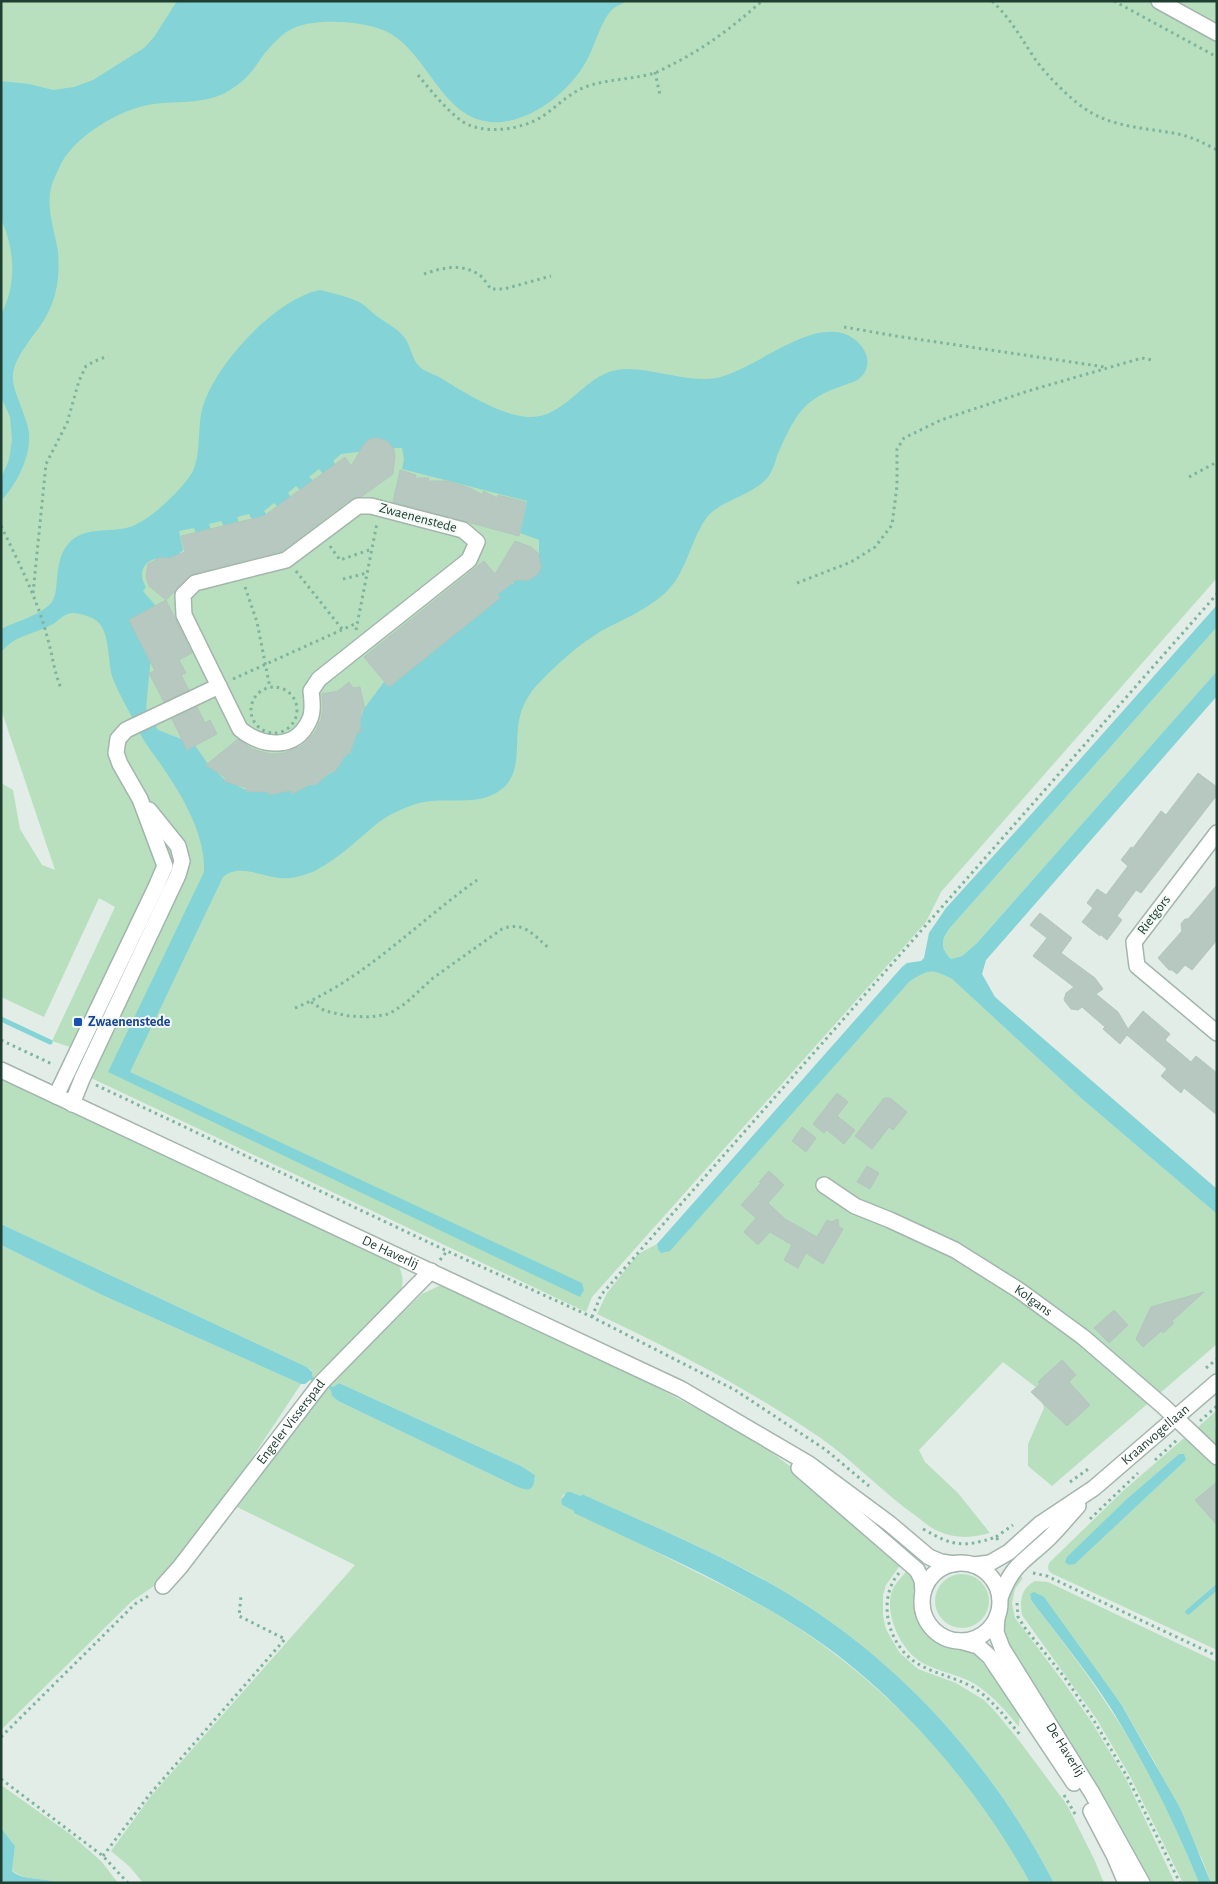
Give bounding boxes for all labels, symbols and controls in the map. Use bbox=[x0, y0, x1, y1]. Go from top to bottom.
street label: Zwaenenstede bbox=[378, 501, 458, 535]
street label: Rietgors bbox=[1135, 893, 1173, 937]
place label: Zwaenenstede bbox=[88, 1015, 171, 1029]
marker: Zwaenenstede bbox=[72, 1016, 84, 1028]
street label: De Haverlij bbox=[360, 1233, 421, 1272]
street label: Kolgans bbox=[1012, 1282, 1055, 1319]
street label: Engeler Visserspad bbox=[254, 1377, 328, 1467]
street label: Kraanvogellaan bbox=[1119, 1402, 1192, 1468]
street label: De Haverlij bbox=[1043, 1720, 1087, 1779]

